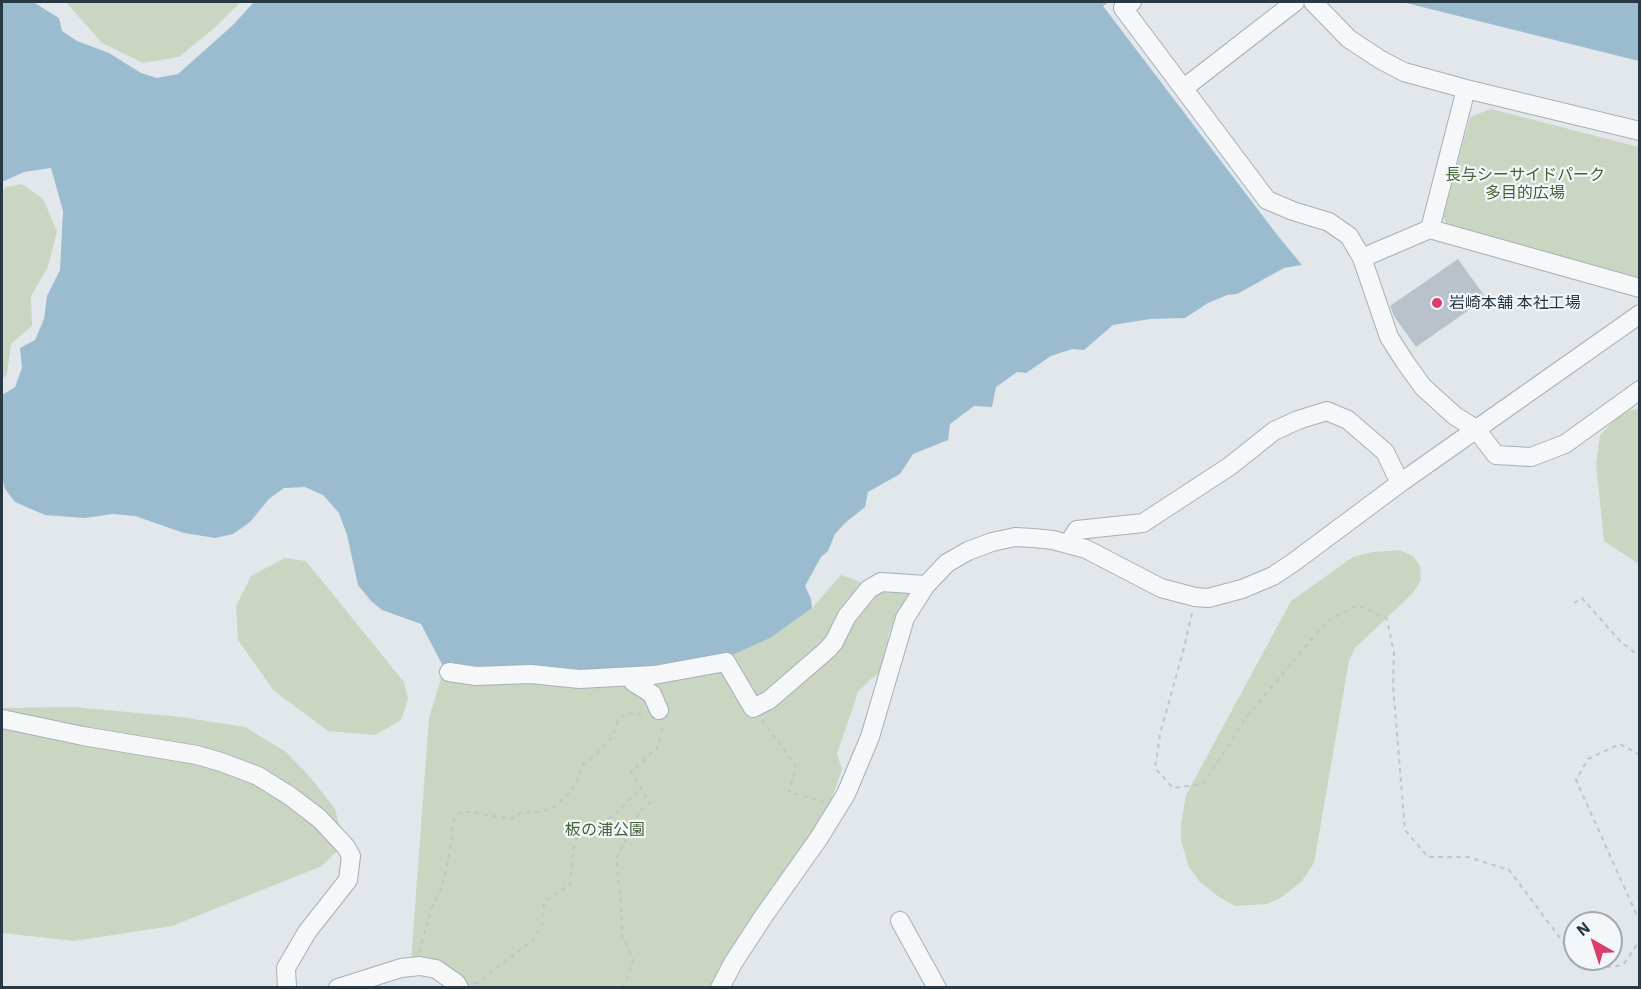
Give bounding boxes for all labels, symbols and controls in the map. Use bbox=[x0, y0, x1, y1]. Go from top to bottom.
park label: 長与シーサイドパーク 多目的広場 bbox=[1445, 165, 1605, 203]
place label: 岩崎本舗 本社工場 bbox=[1449, 293, 1581, 313]
marker: 岩崎本舗 本社工場 bbox=[1430, 296, 1444, 310]
park label: 板の浦公園 bbox=[565, 820, 645, 840]
north arrow bbox=[1563, 911, 1623, 971]
text: N bbox=[1572, 917, 1594, 940]

